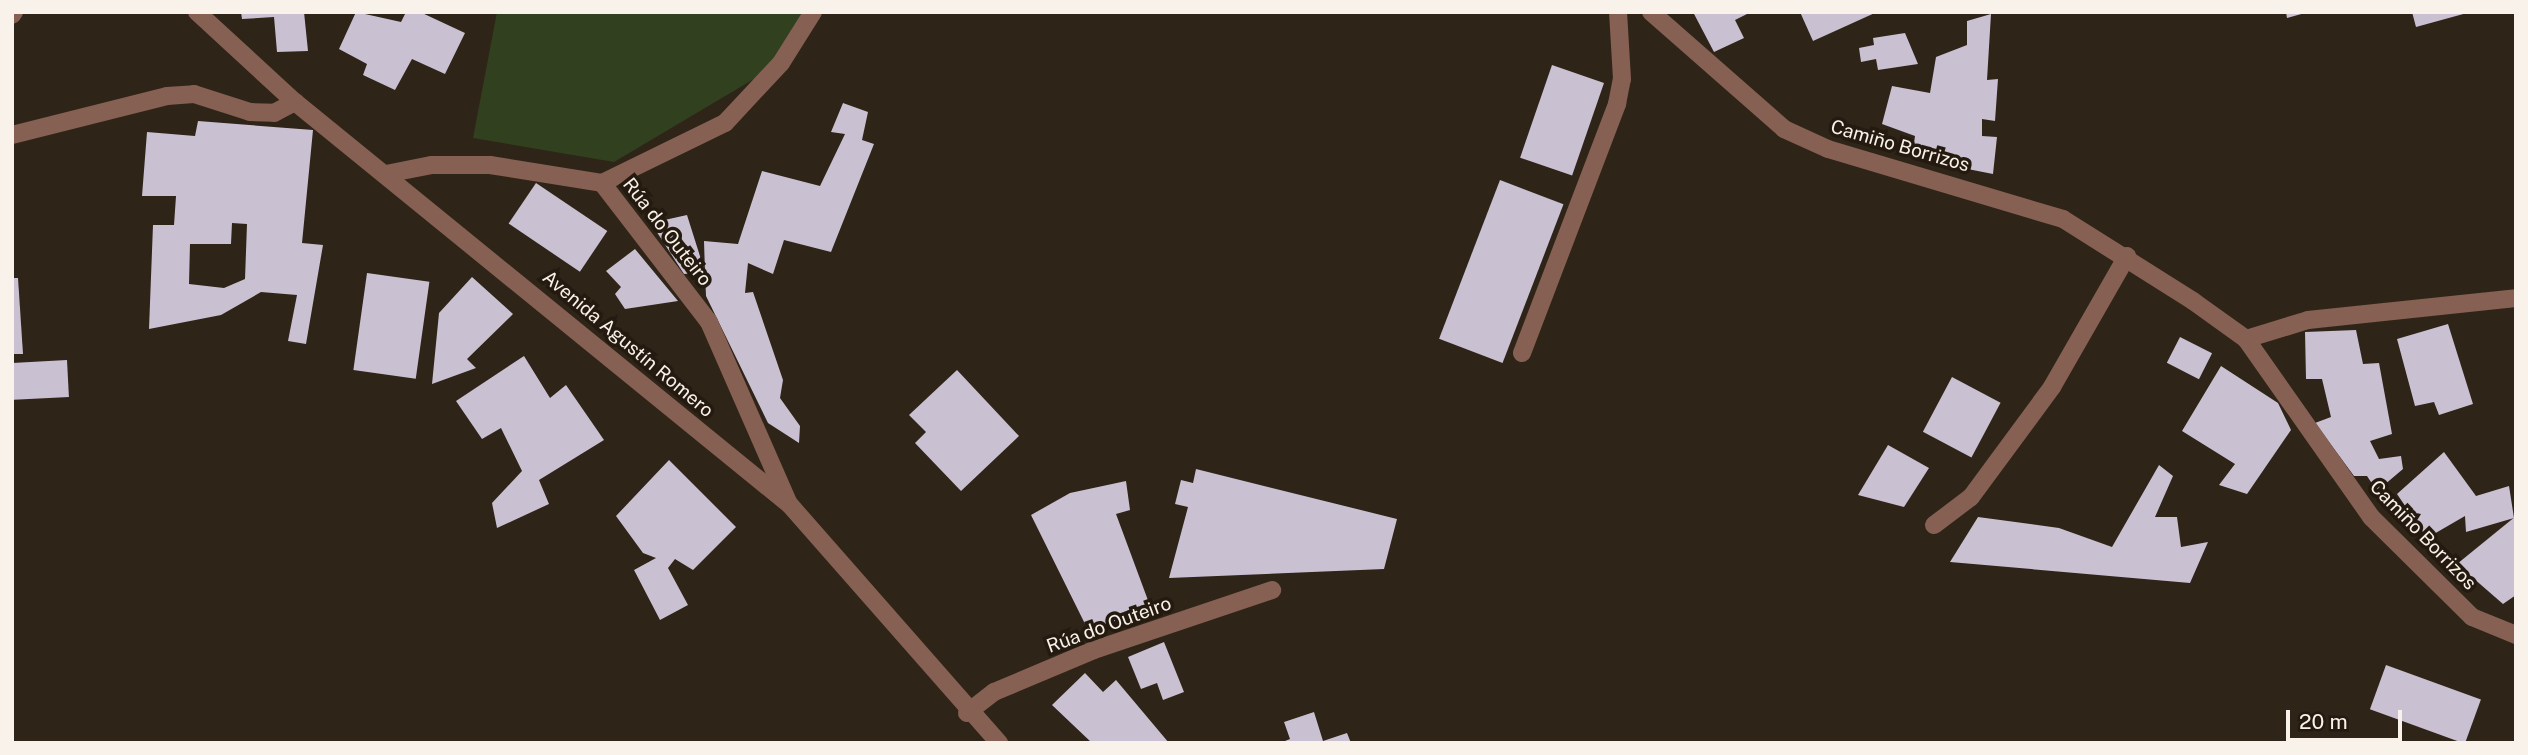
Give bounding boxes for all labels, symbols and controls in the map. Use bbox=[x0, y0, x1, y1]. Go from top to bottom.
street label: Camiño Borrizos bbox=[1828, 115, 1972, 177]
street label: Rúa do Outeiro bbox=[618, 173, 716, 291]
street label: Avenida Agustín Romero bbox=[538, 266, 718, 422]
street label: Camiño Borrizos bbox=[2365, 475, 2481, 595]
street label: Rúa do Outeiro bbox=[1043, 592, 1175, 658]
scale bar bbox=[2290, 696, 2406, 740]
text: 20 m bbox=[2299, 709, 2348, 734]

